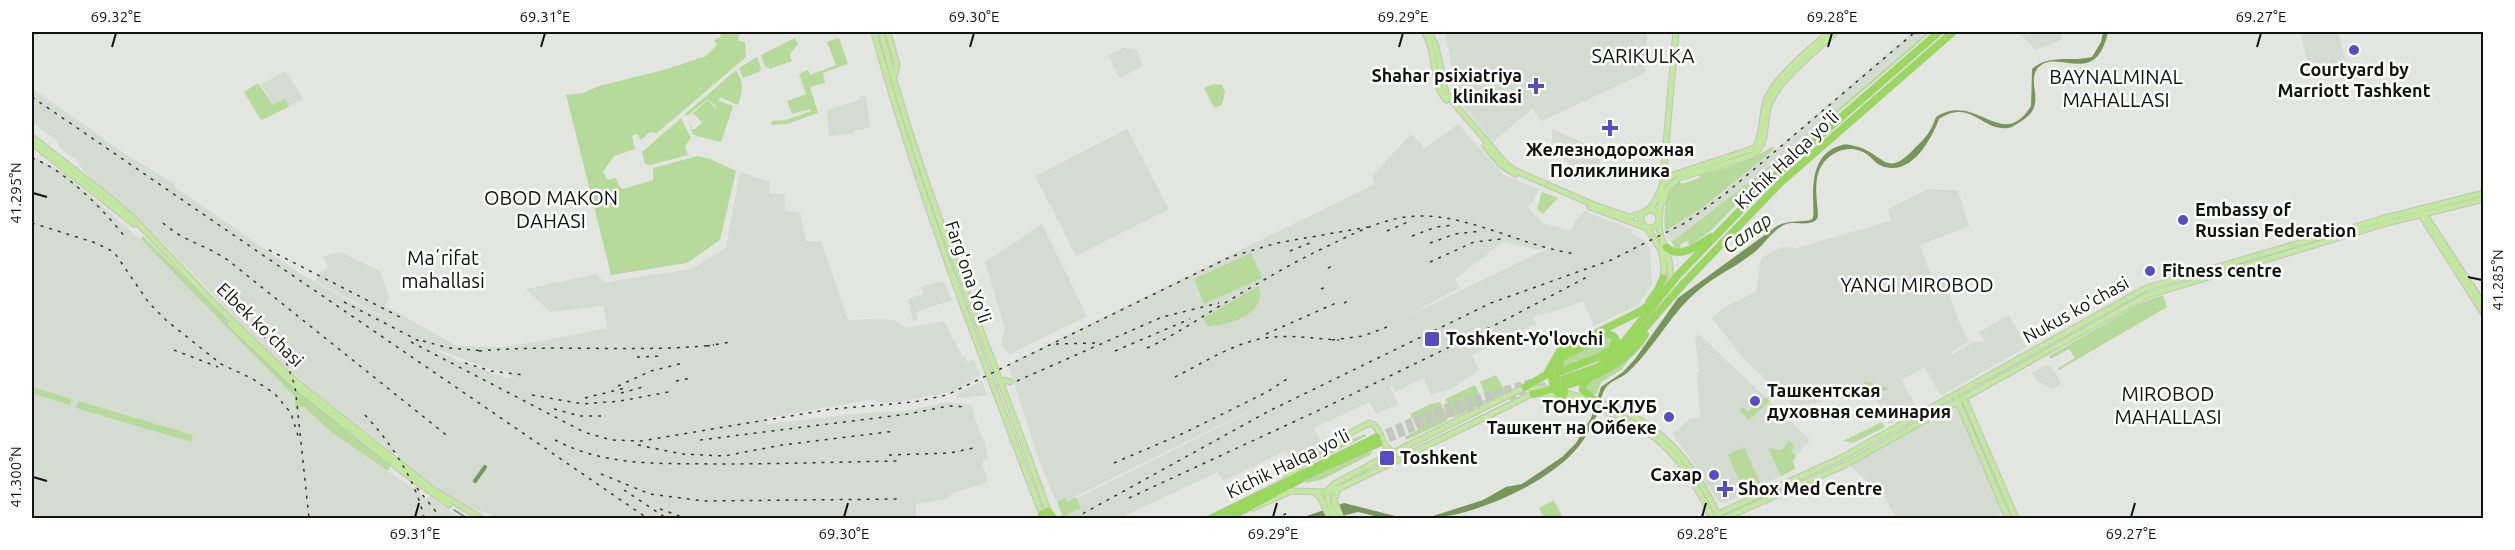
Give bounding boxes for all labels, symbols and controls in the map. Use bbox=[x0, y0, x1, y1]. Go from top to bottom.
text: 69.32°E bbox=[91, 8, 141, 25]
text: 69.31°E bbox=[520, 8, 570, 25]
text: 69.30°E bbox=[949, 8, 999, 25]
text: 69.29°E bbox=[1378, 8, 1428, 25]
text: 69.28°E bbox=[1807, 8, 1857, 25]
text: 69.27°E bbox=[2236, 8, 2286, 25]
marker: Courtyard by Marriott Tashkent bbox=[2347, 43, 2361, 57]
district label: SARIKULKA bbox=[1592, 44, 1694, 67]
place label: Courtyard by Marriott Tashkent bbox=[2278, 59, 2431, 100]
place label: Shahar psixiatriya klinikasi bbox=[1372, 65, 1522, 106]
district label: BAYNALMINAL MAHALLASI bbox=[2049, 65, 2183, 111]
marker: Shahar psixiatriya klinikasi bbox=[1527, 77, 1545, 95]
street label: Kichik Halqa yo'li bbox=[1730, 106, 1842, 212]
marker: Железнодорожная Поликлиника bbox=[1601, 119, 1619, 137]
place label: Железнодорожная Поликлиника bbox=[1526, 139, 1694, 180]
text: 41.295°N bbox=[7, 162, 24, 224]
district label: OBOD MAKON DAHASI bbox=[484, 186, 618, 232]
place label: Embassy of Russian Federation bbox=[2195, 199, 2356, 240]
water label: Салар bbox=[1718, 207, 1776, 258]
marker: Embassy of Russian Federation bbox=[2176, 213, 2190, 227]
street label: Farg'ona Yo'li bbox=[942, 218, 996, 325]
district label: Maʼrifat mahallasi bbox=[401, 246, 485, 292]
text: 41.285°N bbox=[2489, 249, 2506, 311]
place label: Fitness centre bbox=[2162, 260, 2282, 280]
marker: Fitness centre bbox=[2143, 264, 2157, 278]
street label: Nukus ko'chasi bbox=[2019, 272, 2132, 346]
district label: YANGI MIROBOD bbox=[1840, 273, 1994, 296]
street label: Elbek ko'chasi bbox=[214, 278, 308, 370]
place label: Toshkent-Yo'lovchi bbox=[1446, 328, 1603, 348]
marker: Toshkent-Yo'lovchi bbox=[1423, 330, 1441, 348]
place label: Ташкентская духовная семинария bbox=[1767, 380, 1951, 421]
district label: MIROBOD MAHALLASI bbox=[2114, 382, 2222, 428]
marker: Ташкентская духовная семинария bbox=[1748, 394, 1762, 408]
place label: ТОНУС-КЛУБ Ташкент на Ойбеке bbox=[1487, 396, 1657, 437]
marker: ТОНУС-КЛУБ Ташкент на Ойбеке bbox=[1662, 410, 1676, 424]
street label: Kichik Halqa yo'li bbox=[1223, 425, 1352, 502]
text: 41.300°N bbox=[7, 446, 24, 508]
place label: Toshkent bbox=[1400, 447, 1478, 467]
marker: Toshkent bbox=[1378, 449, 1396, 467]
place label: Сахар bbox=[1650, 464, 1702, 484]
marker: Сахар bbox=[1707, 468, 1721, 482]
place label: Shox Med Centre bbox=[1738, 478, 1882, 498]
marker: Shox Med Centre bbox=[1716, 480, 1734, 498]
text: 69.31°E bbox=[390, 525, 440, 542]
text: 69.30°E bbox=[819, 525, 869, 542]
text: 69.29°E bbox=[1248, 525, 1298, 542]
text: 69.28°E bbox=[1677, 525, 1727, 542]
text: 69.27°E bbox=[2106, 525, 2156, 542]

